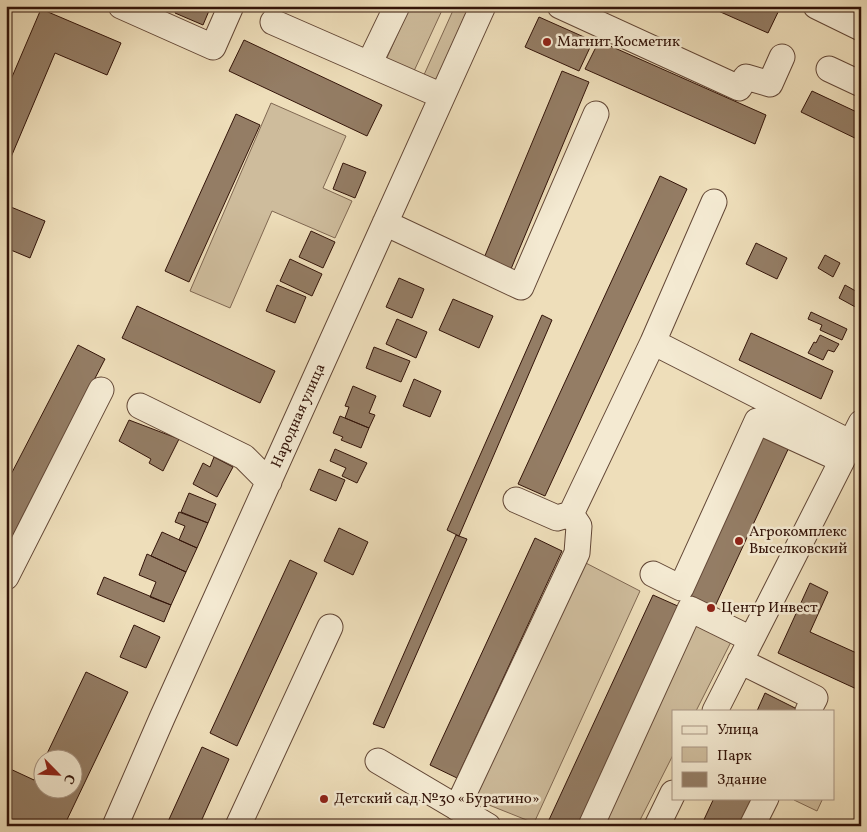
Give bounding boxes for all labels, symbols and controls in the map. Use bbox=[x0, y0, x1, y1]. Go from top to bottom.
place label: Магнит Косметик bbox=[557, 32, 680, 53]
marker: Магнит Косметик bbox=[541, 36, 553, 48]
street label: Народная улица bbox=[267, 361, 331, 471]
place label: Агрокомплекс Выселковский bbox=[749, 522, 847, 560]
marker: Агрокомплекс Выселковский bbox=[733, 535, 745, 547]
place label: Центр Инвест bbox=[721, 598, 818, 619]
marker: Центр Инвест bbox=[705, 602, 717, 614]
legend bbox=[672, 710, 834, 800]
text: Улица bbox=[717, 720, 759, 741]
text: Парк bbox=[717, 746, 752, 767]
north arrow bbox=[32, 750, 82, 800]
text: Здание bbox=[717, 770, 767, 791]
text: С bbox=[58, 771, 79, 787]
place label: Детский сад №30 «Буратино» bbox=[334, 789, 540, 810]
marker: Детский сад №30 «Буратино» bbox=[318, 793, 330, 805]

